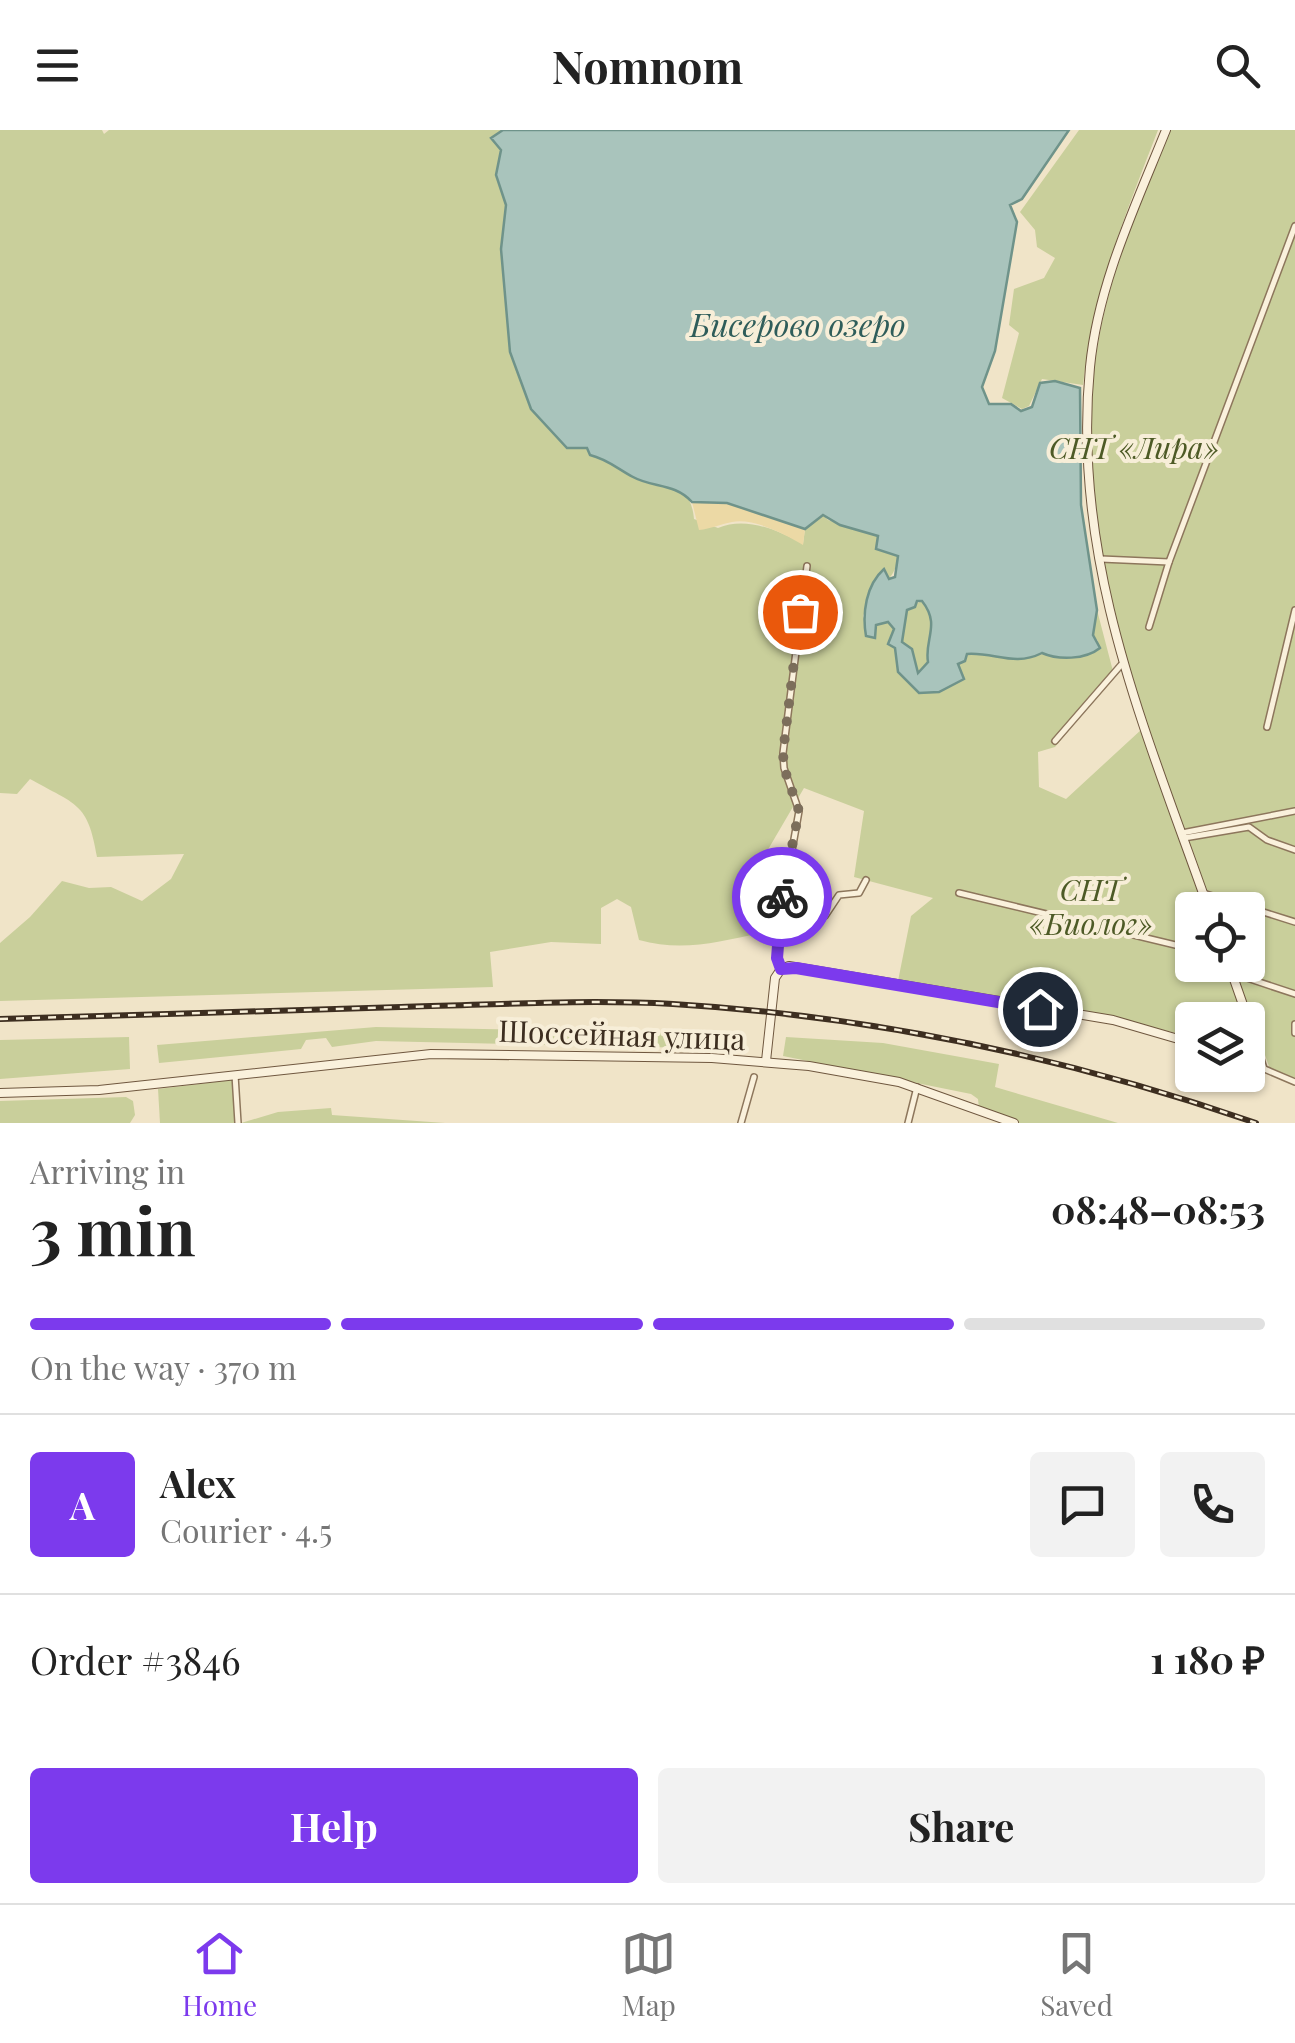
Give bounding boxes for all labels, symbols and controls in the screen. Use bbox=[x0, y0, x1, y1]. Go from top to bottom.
text: Nomnom bbox=[552, 35, 743, 95]
icon: menu bbox=[30, 38, 85, 93]
icon: search bbox=[1210, 38, 1265, 93]
water label: Бисерово озеро bbox=[688, 302, 906, 345]
park label: СНТ «Лира» bbox=[1049, 427, 1219, 467]
pin bbox=[758, 570, 843, 655]
icon: bag bbox=[773, 585, 828, 640]
courier bbox=[732, 847, 832, 947]
park label: СНТ «Биолог» bbox=[1029, 869, 1153, 943]
icon: bike bbox=[755, 870, 810, 925]
map controls bbox=[1175, 892, 1265, 1092]
button: locate bbox=[1175, 892, 1265, 982]
pin bbox=[998, 967, 1083, 1052]
icon: home bbox=[1013, 982, 1068, 1037]
button: layers bbox=[1175, 1002, 1265, 1092]
street label: Шоссейная улица bbox=[498, 1010, 746, 1058]
text: Arriving in bbox=[30, 1149, 185, 1192]
text: 08:48–08:53 bbox=[1051, 1183, 1265, 1234]
text: 3 min bbox=[30, 1186, 196, 1272]
text: On the way · 370 m bbox=[30, 1345, 297, 1388]
button: chat bbox=[1030, 1452, 1135, 1557]
button: phone bbox=[1160, 1452, 1265, 1557]
text: Alex bbox=[160, 1457, 236, 1508]
text: A bbox=[70, 1479, 95, 1530]
text: Courier · 4.5 bbox=[160, 1508, 332, 1551]
text: 1 180 ₽ bbox=[1150, 1633, 1265, 1684]
text: Order #3846 bbox=[30, 1634, 241, 1685]
button: Help bbox=[30, 1768, 638, 1883]
button: Share bbox=[658, 1768, 1265, 1883]
tab: Home bbox=[182, 1926, 257, 2023]
tab: Map bbox=[621, 1926, 676, 2023]
tab: Saved bbox=[1040, 1926, 1113, 2023]

